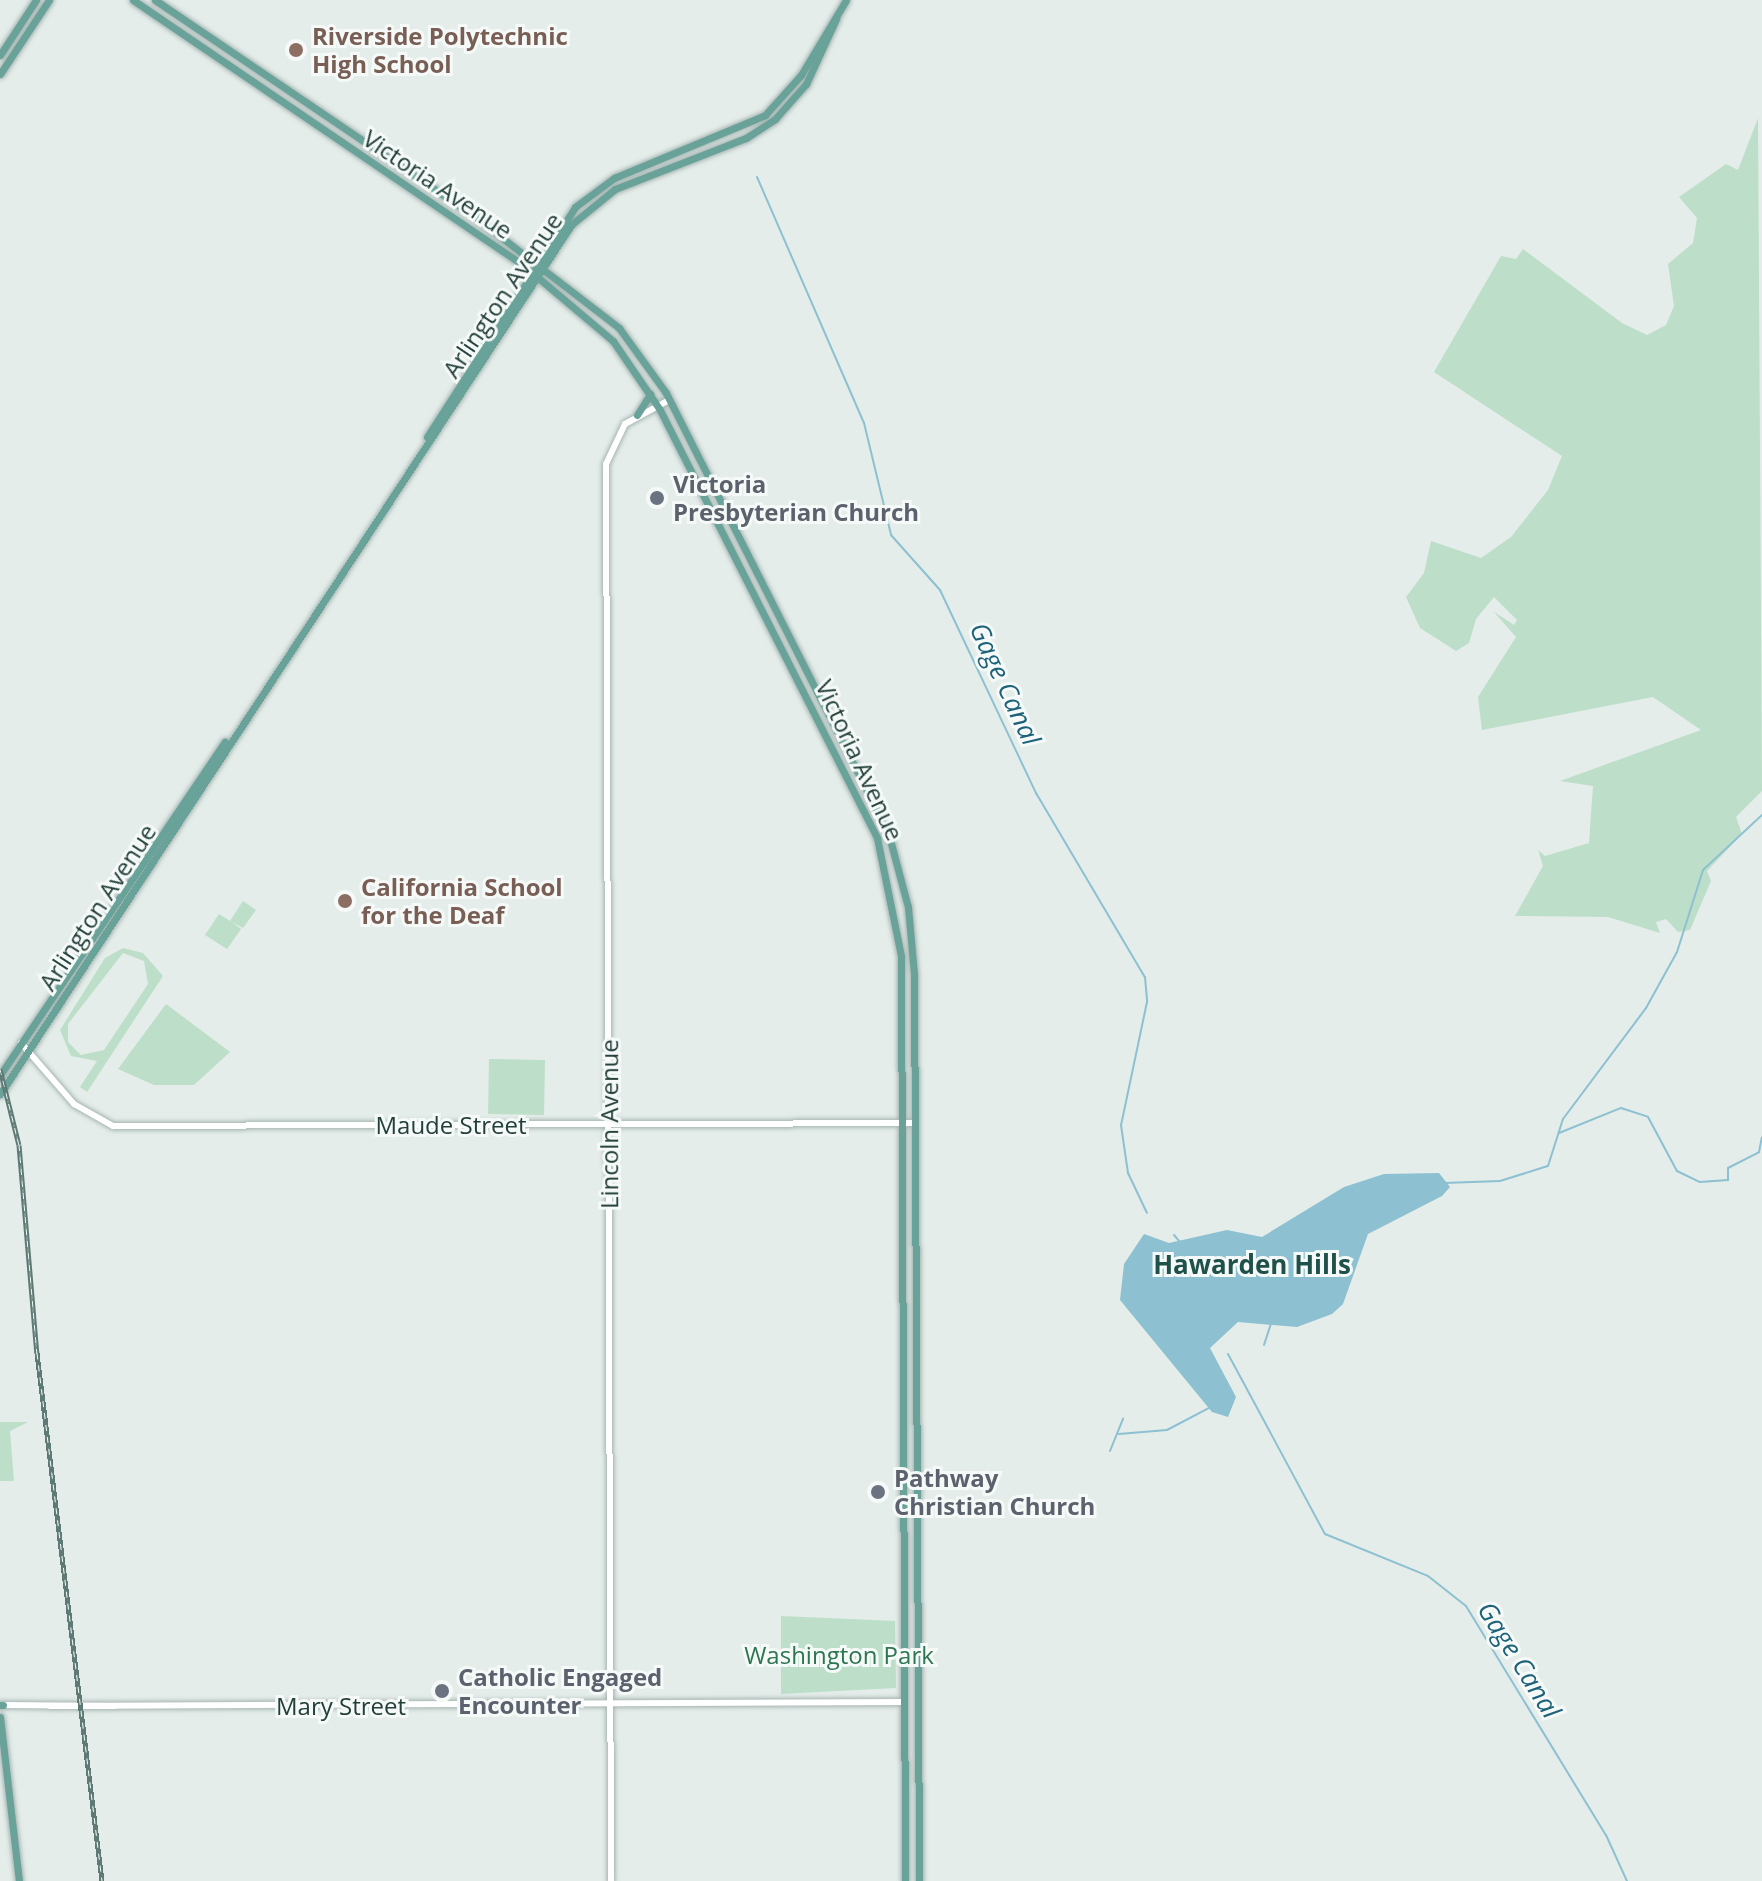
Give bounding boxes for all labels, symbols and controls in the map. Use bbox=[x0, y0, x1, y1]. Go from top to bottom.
place label: Riverside Polytechnic High School bbox=[312, 22, 568, 78]
marker: Riverside Polytechnic High School bbox=[287, 41, 305, 59]
street label: Victoria Avenue bbox=[358, 123, 518, 245]
street label: Arlington Avenue bbox=[436, 207, 568, 383]
place label: Victoria Presbyterian Church bbox=[673, 470, 919, 526]
marker: Victoria Presbyterian Church bbox=[648, 489, 666, 507]
water label: Gage Canal bbox=[963, 618, 1047, 750]
street label: Victoria Avenue bbox=[810, 675, 910, 845]
street label: Arlington Avenue bbox=[33, 818, 161, 996]
place label: California School for the Deaf bbox=[361, 873, 563, 929]
marker: California School for the Deaf bbox=[336, 892, 354, 910]
street label: Lincoln Avenue bbox=[595, 1039, 623, 1209]
street label: Maude Street bbox=[375, 1111, 527, 1139]
district label: Hawarden Hills bbox=[1153, 1249, 1351, 1281]
place label: Pathway Christian Church bbox=[894, 1464, 1095, 1520]
marker: Pathway Christian Church bbox=[869, 1483, 887, 1501]
water label: Gage Canal bbox=[1471, 1596, 1567, 1724]
park label: Washington Park bbox=[744, 1641, 934, 1669]
place label: Catholic Engaged Encounter bbox=[458, 1663, 662, 1719]
marker: Catholic Engaged Encounter bbox=[433, 1682, 451, 1700]
street label: Mary Street bbox=[276, 1692, 406, 1720]

